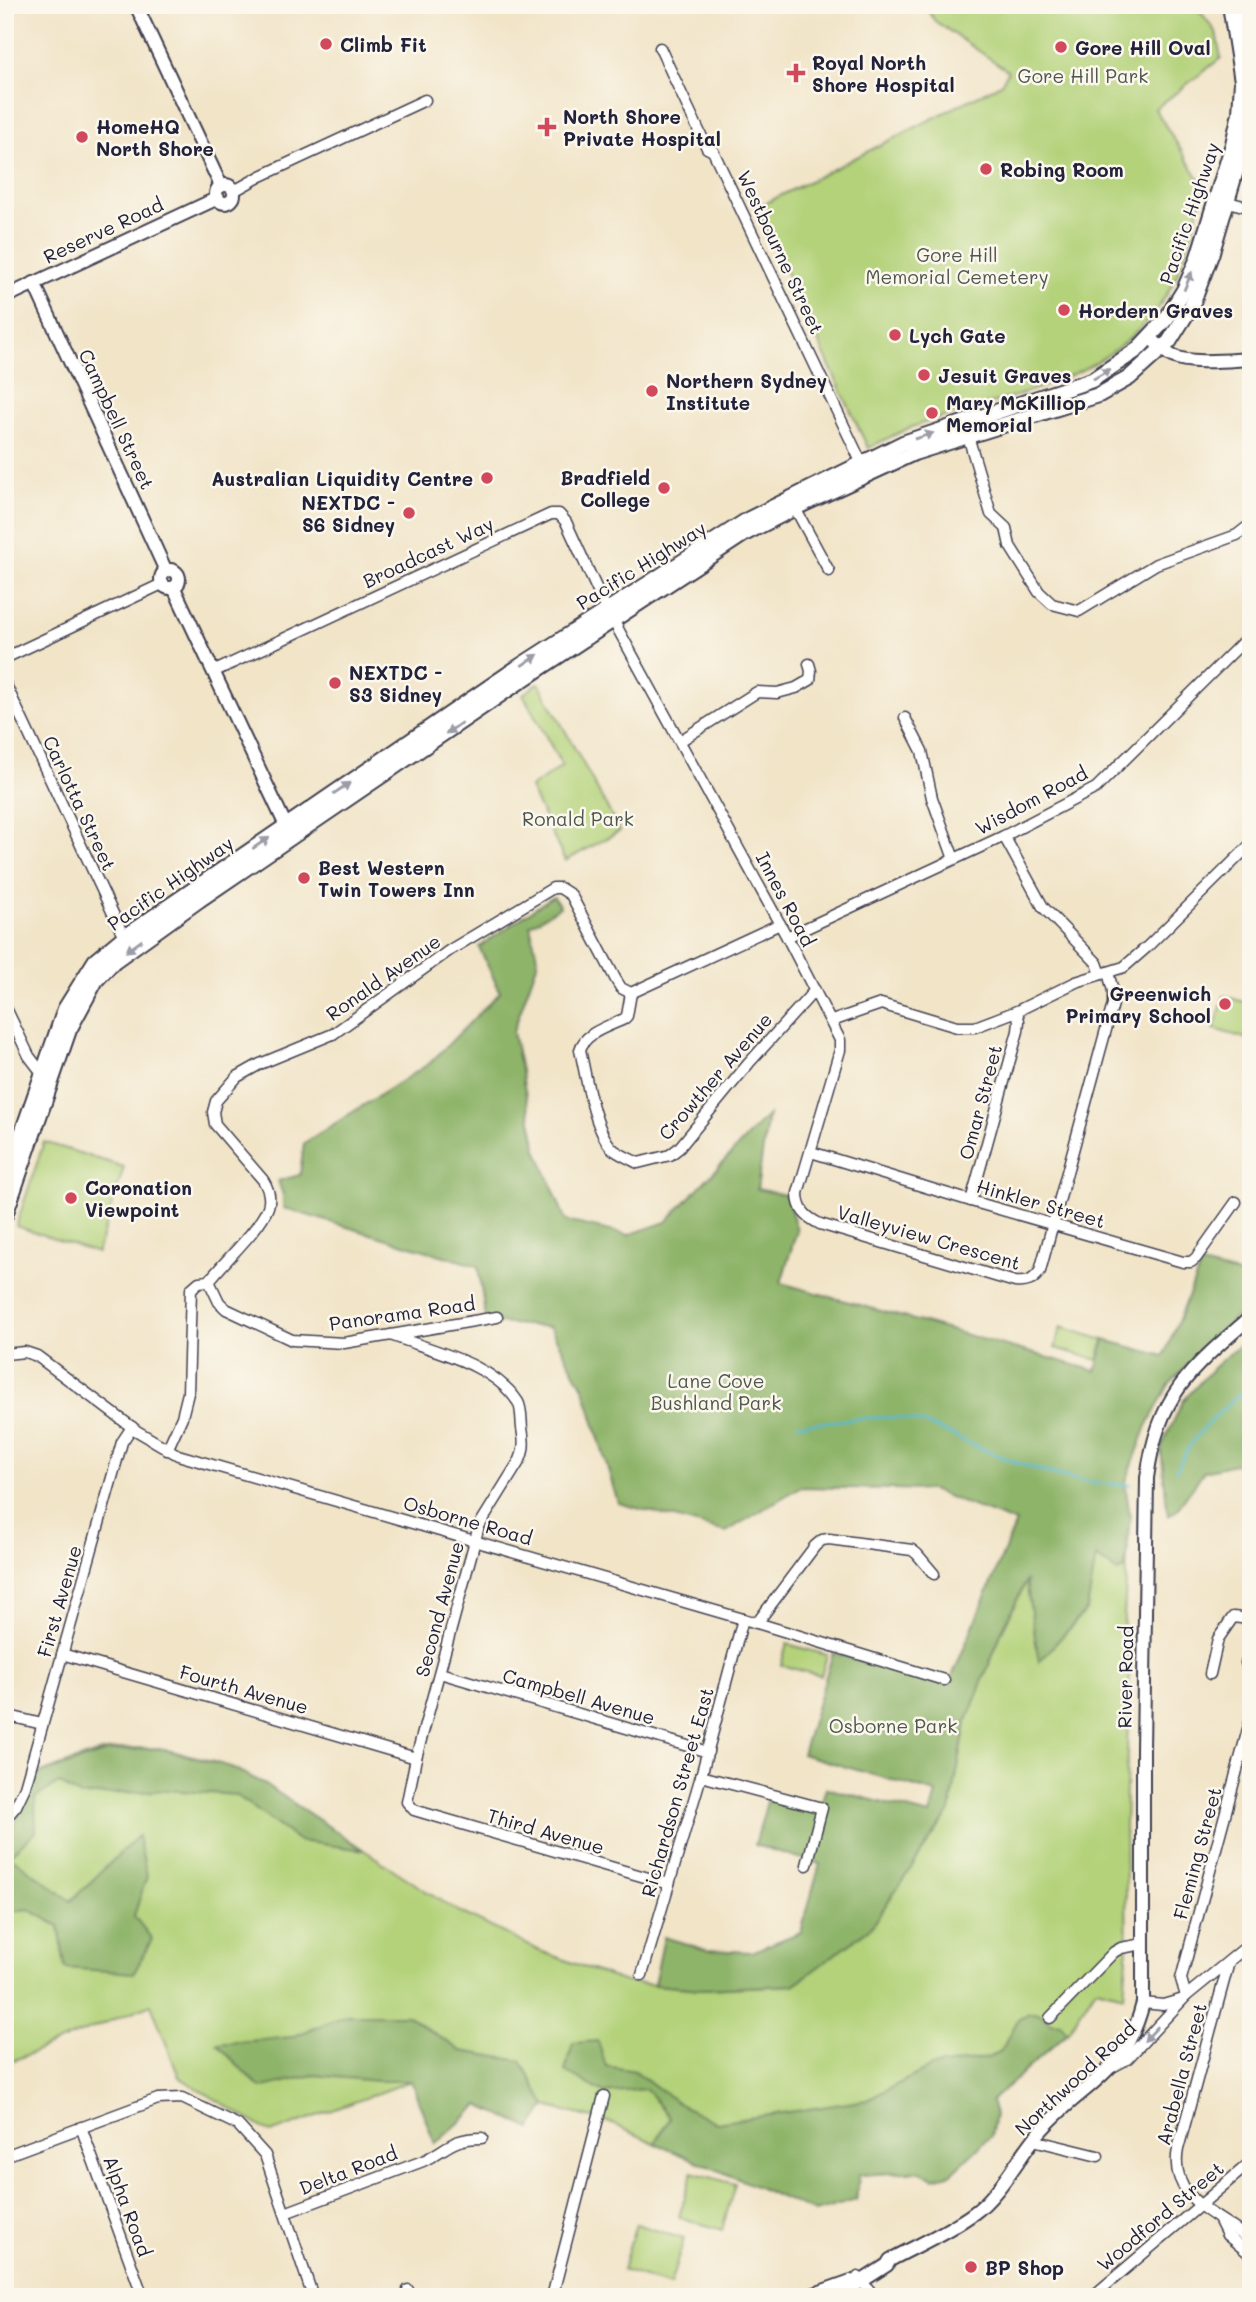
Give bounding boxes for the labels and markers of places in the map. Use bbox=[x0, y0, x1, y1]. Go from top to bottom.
place label: Climb Fit bbox=[340, 32, 427, 57]
place label: Gore Hill Oval bbox=[1075, 35, 1211, 60]
marker: Climb Fit bbox=[318, 36, 334, 52]
marker: Gore Hill Oval bbox=[1053, 39, 1069, 55]
place label: Royal North Shore Hospital bbox=[812, 50, 955, 97]
marker: Royal North Shore Hospital bbox=[786, 63, 806, 83]
place label: North Shore Private Hospital bbox=[563, 104, 721, 151]
place label: HomeHQ North Shore bbox=[96, 114, 214, 161]
marker: North Shore Private Hospital bbox=[537, 117, 557, 137]
marker: HomeHQ North Shore bbox=[74, 129, 90, 145]
place label: Robing Room bbox=[1000, 157, 1124, 182]
marker: Robing Room bbox=[978, 161, 994, 177]
place label: Hordern Graves bbox=[1078, 298, 1233, 323]
marker: Hordern Graves bbox=[1056, 302, 1072, 318]
place label: Lych Gate bbox=[909, 323, 1006, 348]
marker: Lych Gate bbox=[887, 327, 903, 343]
place label: Jesuit Graves bbox=[938, 363, 1071, 388]
marker: Jesuit Graves bbox=[916, 367, 932, 383]
place label: Northern Sydney Institute bbox=[666, 368, 827, 415]
marker: Northern Sydney Institute bbox=[644, 383, 660, 399]
place label: Mary McKilliop Memorial bbox=[946, 390, 1086, 437]
marker: Mary McKilliop Memorial bbox=[924, 405, 940, 421]
place label: Bradfield College bbox=[561, 465, 650, 512]
place label: Australian Liquidity Centre bbox=[211, 466, 473, 491]
marker: Australian Liquidity Centre bbox=[479, 470, 495, 486]
marker: Bradfield College bbox=[656, 480, 672, 496]
place label: NEXTDC - S6 Sidney bbox=[302, 490, 395, 537]
marker: NEXTDC - S6 Sidney bbox=[401, 505, 417, 521]
place label: NEXTDC - S3 Sidney bbox=[349, 660, 442, 707]
marker: NEXTDC - S3 Sidney bbox=[327, 675, 343, 691]
place label: Best Western Twin Towers Inn bbox=[318, 855, 475, 902]
marker: Best Western Twin Towers Inn bbox=[296, 870, 312, 886]
place label: Greenwich Primary School bbox=[1065, 981, 1211, 1028]
marker: Greenwich Primary School bbox=[1217, 996, 1233, 1012]
place label: Coronation Viewpoint bbox=[85, 1175, 192, 1222]
marker: Coronation Viewpoint bbox=[63, 1190, 79, 1206]
place label: BP Shop bbox=[985, 2255, 1064, 2280]
marker: BP Shop bbox=[963, 2259, 979, 2275]

